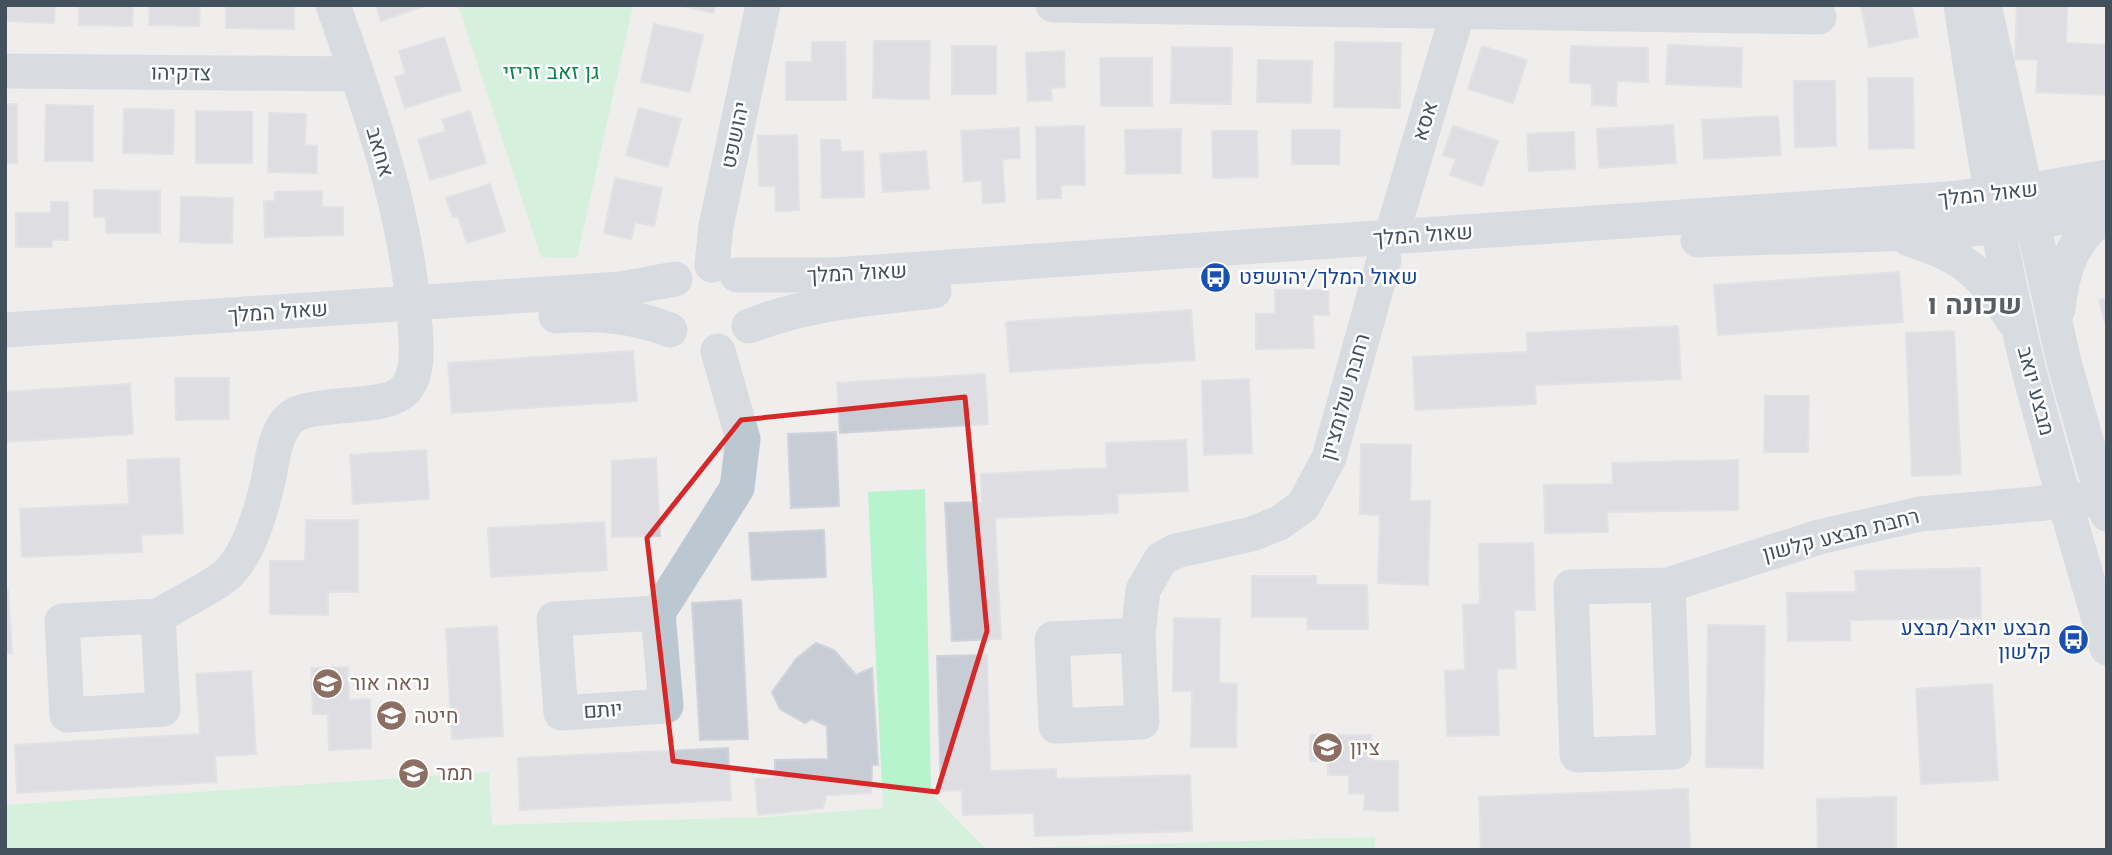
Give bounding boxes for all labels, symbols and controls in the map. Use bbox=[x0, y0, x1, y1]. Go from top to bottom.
street label: צדקיהו bbox=[151, 57, 211, 89]
park label: גן זאב זריזי bbox=[503, 57, 599, 87]
street label: אסא bbox=[1405, 97, 1445, 145]
street label: יהושפט bbox=[713, 99, 757, 171]
street label: אחאב bbox=[359, 123, 401, 181]
street label: שאול המלך bbox=[1937, 174, 2039, 214]
street label: שאול המלך bbox=[1372, 217, 1474, 253]
street label: שאול המלך bbox=[806, 255, 908, 291]
bus stop icon: שאול המלך/יהושפט bbox=[1199, 260, 1233, 294]
place label: שאול המלך/יהושפט bbox=[1239, 262, 1418, 292]
district label: שכונה ו bbox=[1928, 284, 2022, 325]
street label: שאול המלך bbox=[227, 294, 329, 330]
street label: רחבת שלומציון bbox=[1313, 330, 1377, 464]
street label: מבצע יואב bbox=[2010, 343, 2062, 439]
street label: רחבת מבצע קלשון bbox=[1759, 501, 1923, 569]
place label: מבצע יואב/מבצע קלשון bbox=[1901, 613, 2051, 667]
bus stop icon: מבצע יואב/מבצע קלשון bbox=[2057, 623, 2091, 657]
school or university icon: נראה אור bbox=[310, 666, 344, 700]
place label: נראה אור bbox=[350, 668, 430, 698]
street label: יותם bbox=[583, 694, 623, 726]
school or university icon: חיטה bbox=[374, 699, 408, 733]
place label: חיטה bbox=[414, 701, 458, 731]
school or university icon: ציון bbox=[1310, 731, 1344, 765]
place label: ציון bbox=[1350, 733, 1380, 763]
school or university icon: תמר bbox=[396, 756, 430, 790]
place label: תמר bbox=[436, 758, 473, 788]

